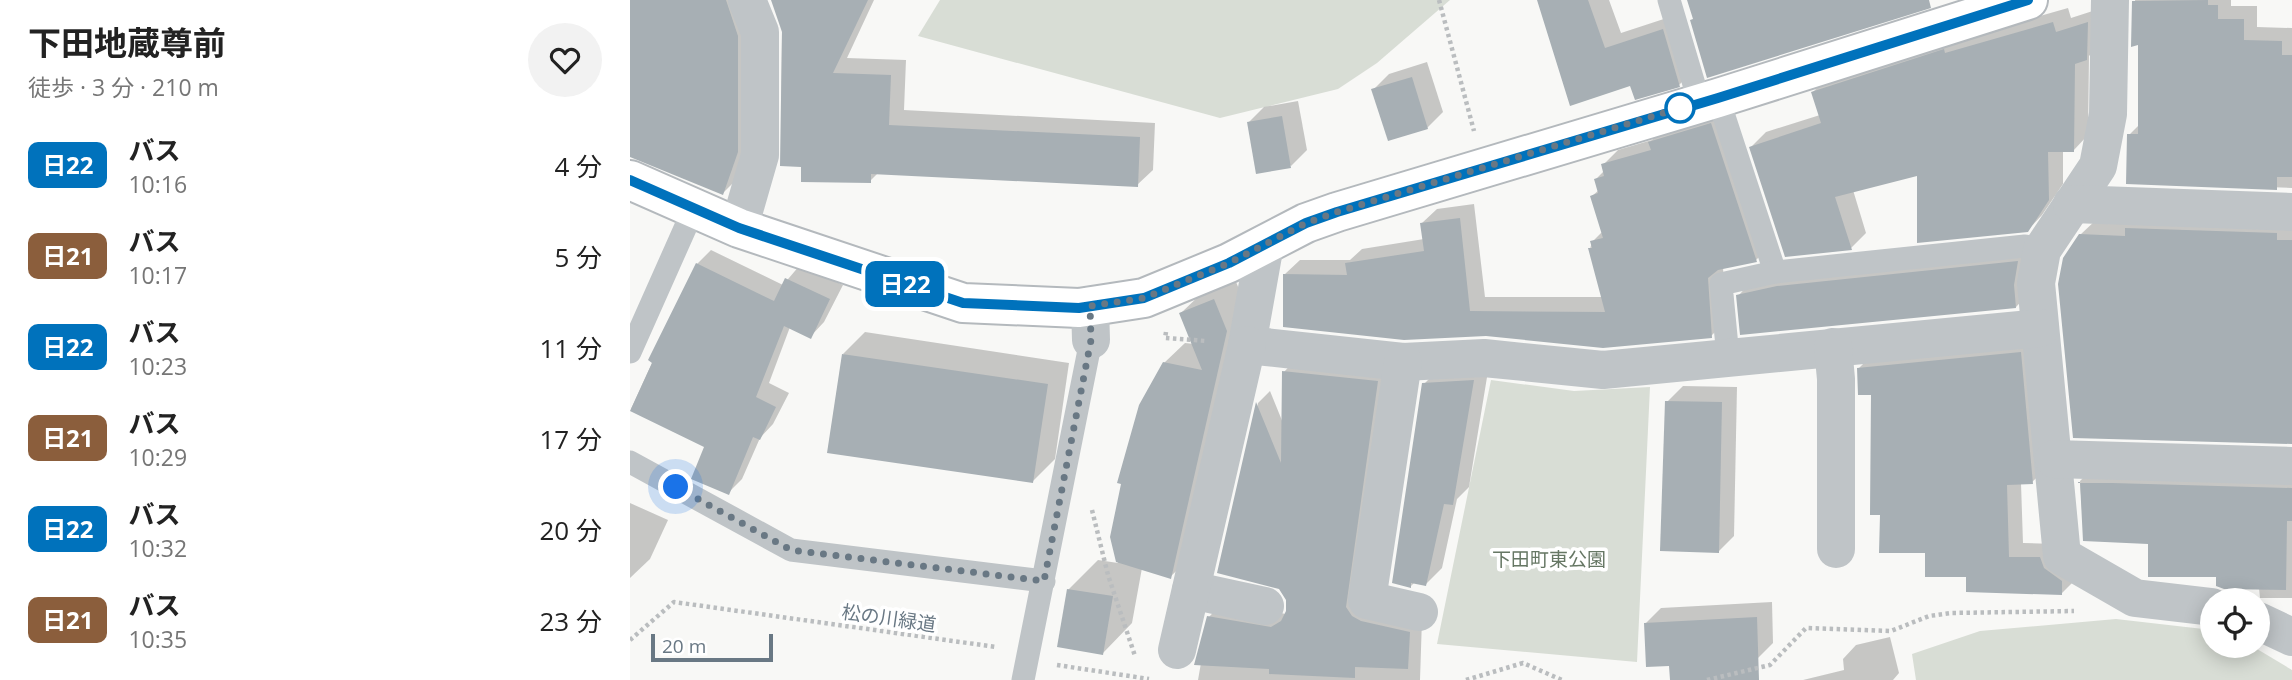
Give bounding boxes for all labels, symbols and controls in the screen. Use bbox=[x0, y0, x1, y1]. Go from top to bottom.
text: 下田地蔵尊前 bbox=[28, 20, 226, 65]
button: heart bbox=[528, 23, 602, 97]
text: 徒歩 · 3 分 · 210 m bbox=[28, 71, 219, 103]
unlabelled marker bbox=[1665, 93, 1695, 123]
text: バス bbox=[128, 132, 180, 168]
text: 日22 bbox=[42, 148, 93, 181]
text: 4 分 bbox=[554, 148, 602, 184]
text: 10:16 bbox=[128, 168, 187, 200]
text: バス bbox=[128, 223, 180, 259]
text: 日21 bbox=[42, 239, 93, 272]
text: 5 分 bbox=[554, 239, 602, 275]
text: 10:17 bbox=[128, 259, 187, 291]
line badge: 日22 bbox=[865, 261, 945, 307]
text: 日22 bbox=[879, 267, 931, 300]
text: バス bbox=[128, 314, 180, 350]
text: 日22 bbox=[42, 330, 93, 363]
text: 11 分 bbox=[540, 330, 602, 366]
text: 10:23 bbox=[128, 350, 187, 382]
text: バス bbox=[128, 405, 180, 441]
text: 日21 bbox=[42, 421, 93, 454]
text: 17 分 bbox=[540, 421, 602, 457]
text: 10:29 bbox=[128, 441, 187, 473]
your location bbox=[658, 469, 693, 504]
text: バス bbox=[128, 496, 180, 532]
text: 日22 bbox=[42, 512, 93, 545]
text: 20 分 bbox=[540, 512, 602, 548]
text: 10:32 bbox=[128, 532, 187, 564]
park label: 下田町東公園 bbox=[1492, 546, 1606, 572]
text: バス bbox=[128, 587, 180, 623]
map controls bbox=[2200, 588, 2270, 658]
button: locate bbox=[2200, 588, 2270, 658]
street label: 松の川緑道 bbox=[840, 599, 938, 637]
text: 日21 bbox=[42, 603, 93, 636]
text: 23 分 bbox=[540, 603, 602, 639]
text: 10:35 bbox=[128, 623, 187, 655]
scale bar bbox=[651, 631, 774, 663]
text: 20 m bbox=[662, 633, 706, 659]

